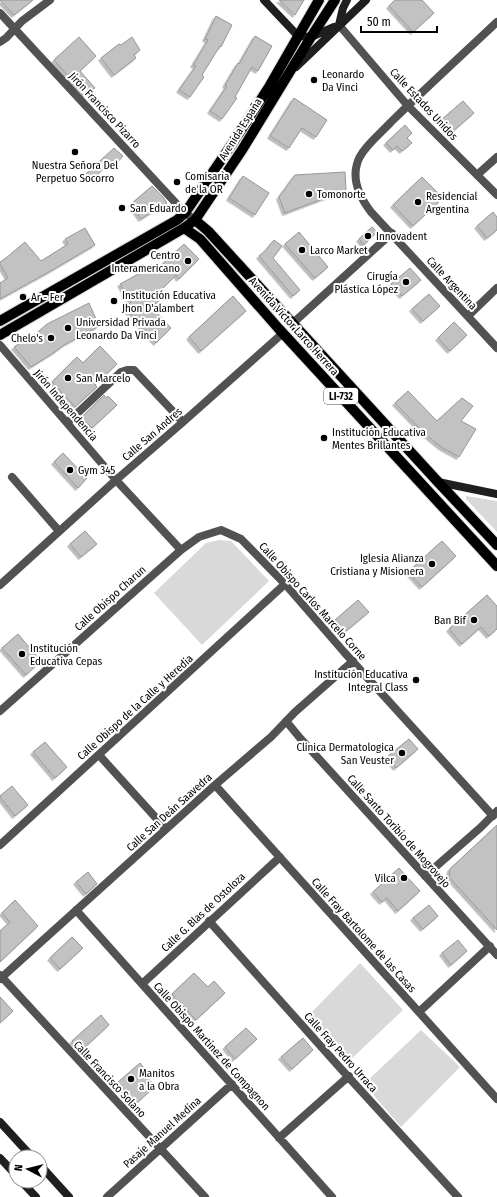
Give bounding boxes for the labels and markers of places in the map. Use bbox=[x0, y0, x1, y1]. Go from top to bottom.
place label: Leonardo Da Vinci bbox=[322, 68, 364, 94]
marker: Leonardo Da Vinci bbox=[309, 75, 319, 85]
marker: Nuestra Señora Del Perpetuo Socorro bbox=[70, 147, 80, 157]
place label: Nuestra Señora Del Perpetuo Socorro bbox=[32, 159, 118, 185]
place label: Comisarìa de la OR bbox=[185, 170, 229, 196]
marker: Comisarìa de la OR bbox=[172, 177, 182, 187]
place label: Tomonorte bbox=[317, 188, 366, 201]
marker: Tomonorte bbox=[304, 189, 314, 199]
place label: Residencial Argentina bbox=[426, 190, 478, 216]
marker: Residencial Argentina bbox=[413, 197, 423, 207]
place label: San Eduardo bbox=[130, 202, 187, 215]
marker: San Eduardo bbox=[117, 203, 127, 213]
place label: Innovadent bbox=[376, 230, 427, 243]
marker: Innovadent bbox=[363, 231, 373, 241]
place label: Larco Market bbox=[310, 244, 368, 257]
marker: Larco Market bbox=[297, 245, 307, 255]
place label: Centro Interamericano bbox=[111, 249, 180, 275]
marker: Centro Interamericano bbox=[183, 256, 193, 266]
place label: Cirugía Plástica López bbox=[335, 270, 399, 296]
marker: Cirugía Plástica López bbox=[401, 277, 411, 287]
place label: Institución Educativa Jhon D'alambert bbox=[122, 289, 216, 315]
place label: Ar - Fer bbox=[31, 291, 64, 304]
marker: Ar - Fer bbox=[18, 292, 28, 302]
marker: Institución Educativa Jhon D'alambert bbox=[109, 296, 119, 306]
place label: Universidad Privada Leonardo Da Vinci bbox=[76, 316, 166, 342]
marker: Universidad Privada Leonardo Da Vinci bbox=[63, 323, 73, 333]
place label: Chelo's bbox=[11, 332, 43, 345]
marker: Chelo's bbox=[46, 333, 56, 343]
place label: San Marcelo bbox=[76, 372, 131, 385]
marker: San Marcelo bbox=[63, 373, 73, 383]
place label: Institución Educativa Mentes Brillantes bbox=[332, 426, 426, 452]
marker: Institución Educativa Mentes Brillantes bbox=[319, 433, 329, 443]
place label: Gym 345 bbox=[78, 464, 115, 477]
marker: Gym 345 bbox=[65, 465, 75, 475]
place label: Iglesia Alianza Cristiana y Misionera bbox=[330, 552, 424, 578]
marker: Iglesia Alianza Cristiana y Misionera bbox=[427, 559, 437, 569]
place label: Ban Bif bbox=[434, 614, 467, 627]
marker: Ban Bif bbox=[469, 615, 479, 625]
place label: Institución Educativa Cepas bbox=[30, 642, 103, 668]
marker: Institución Educativa Cepas bbox=[17, 649, 27, 659]
place label: Institución Educativa Integral Class bbox=[314, 668, 408, 694]
marker: Institución Educativa Integral Class bbox=[411, 675, 421, 685]
place label: Clinica Dermatologica San Veuster bbox=[296, 741, 394, 767]
marker: Clinica Dermatologica San Veuster bbox=[397, 748, 407, 758]
place label: Vilca bbox=[375, 872, 396, 885]
marker: Vilca bbox=[399, 873, 409, 883]
place label: Manitos a la Obra bbox=[139, 1067, 179, 1093]
marker: Manitos a la Obra bbox=[126, 1074, 136, 1084]

